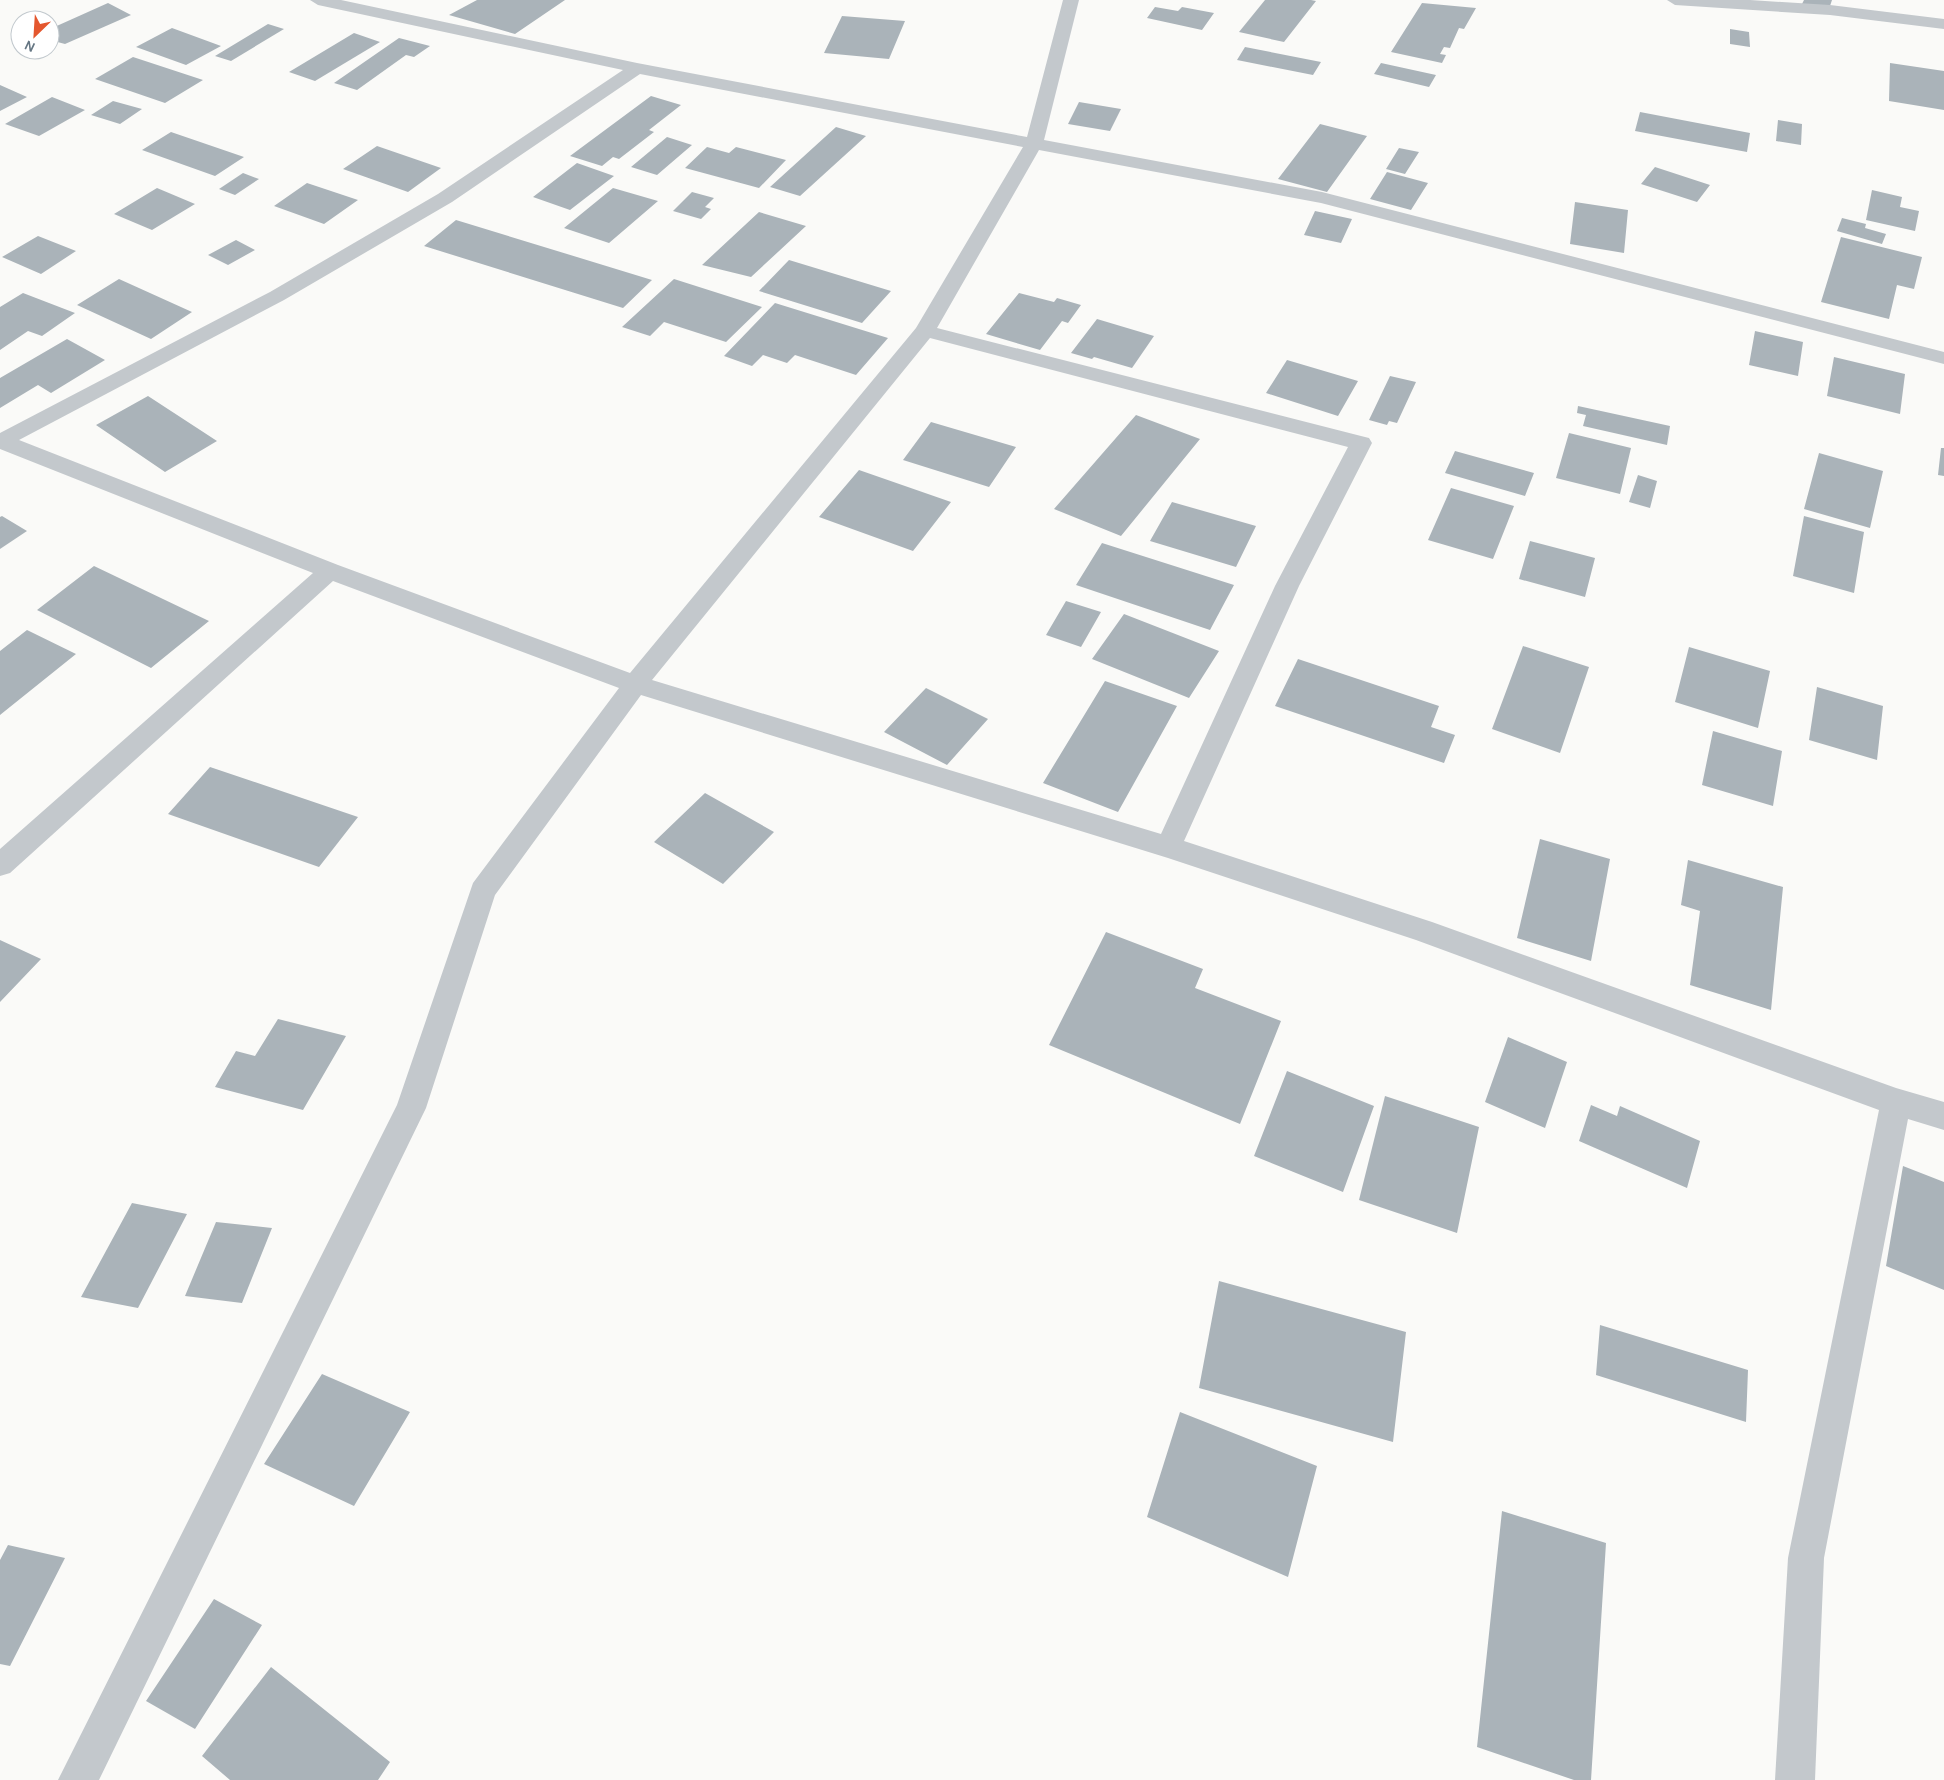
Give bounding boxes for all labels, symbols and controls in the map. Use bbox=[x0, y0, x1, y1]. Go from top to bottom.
north arrow bbox=[10, 10, 60, 60]
text: N bbox=[22, 37, 38, 56]

